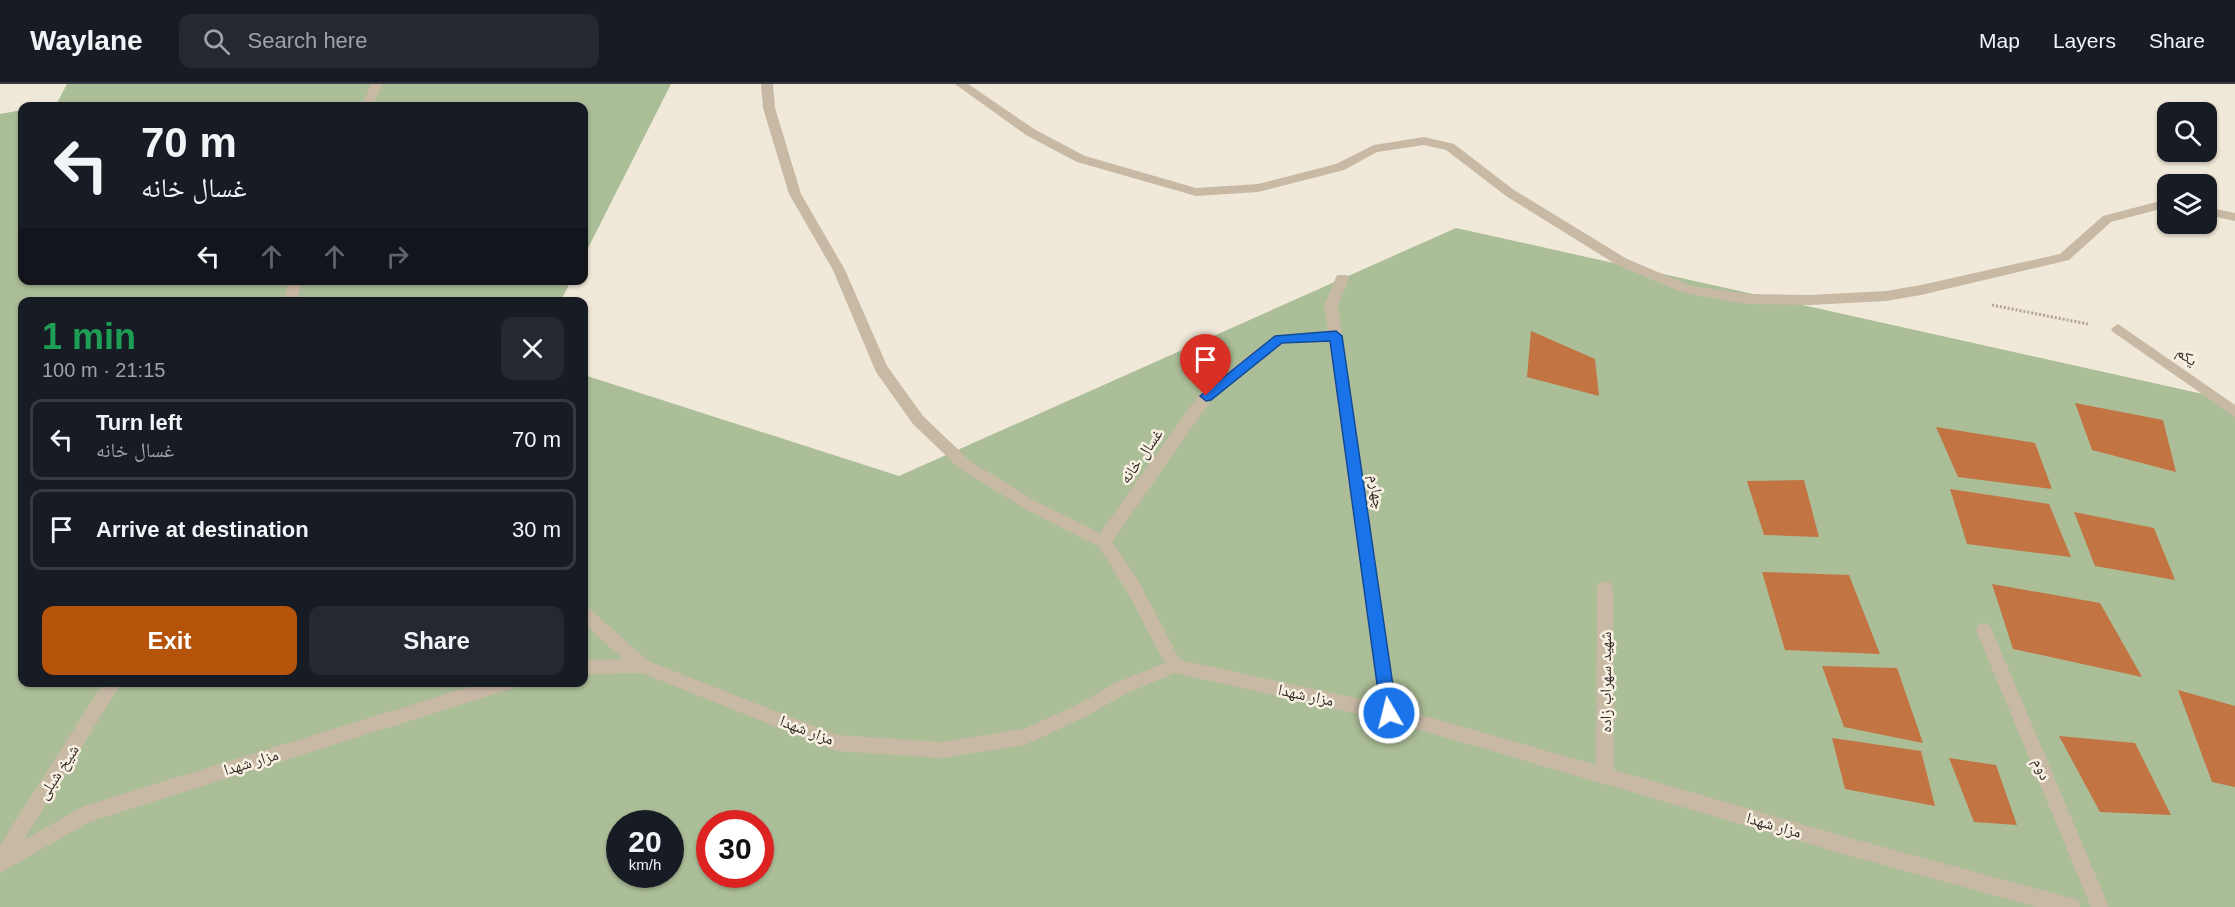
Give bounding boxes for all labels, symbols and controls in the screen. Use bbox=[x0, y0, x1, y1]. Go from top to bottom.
search box bbox=[179, 14, 599, 68]
text: Waylane bbox=[30, 25, 143, 56]
icon: search bbox=[200, 25, 233, 58]
text: Search here bbox=[248, 28, 367, 53]
text: Map bbox=[1979, 29, 2020, 52]
text: Layers bbox=[2053, 29, 2116, 52]
text: Share bbox=[2149, 29, 2205, 52]
map controls bbox=[2157, 102, 2217, 234]
button: search bbox=[2157, 102, 2217, 162]
text: 70 m bbox=[141, 119, 237, 166]
icon: left bbox=[42, 126, 120, 204]
text: غسال خانه bbox=[141, 173, 247, 203]
button: layers bbox=[2157, 174, 2217, 234]
icon: left bbox=[192, 240, 225, 273]
icon: ahead bbox=[255, 240, 288, 273]
icon: ahead bbox=[318, 240, 351, 273]
icon: right bbox=[381, 240, 414, 273]
text: 1 min bbox=[42, 316, 136, 357]
button: close bbox=[501, 317, 564, 380]
pin bbox=[1180, 334, 1231, 396]
icon: arrive bbox=[1189, 343, 1222, 376]
street label: یکم bbox=[2172, 343, 2201, 371]
text: 100 m · 21:15 bbox=[42, 359, 165, 381]
text: Turn left bbox=[96, 410, 182, 435]
icon: left bbox=[45, 423, 78, 456]
street label: غسال خانه bbox=[1116, 426, 1168, 488]
text: 70 m bbox=[512, 427, 561, 452]
text: غسال خانه bbox=[96, 439, 174, 461]
street label: چهارم bbox=[1364, 474, 1388, 510]
icon: arrive bbox=[45, 513, 78, 546]
text: Arrive at destination bbox=[96, 517, 309, 542]
text: 30 m bbox=[512, 517, 561, 542]
button: Exit bbox=[42, 606, 297, 675]
button: Share bbox=[309, 606, 564, 675]
street label: شهید سهراب زاده bbox=[1597, 631, 1615, 733]
street label: مزار شهدا bbox=[1277, 681, 1335, 710]
position arrow bbox=[1357, 681, 1421, 745]
street label: مزار شهدا bbox=[777, 712, 836, 749]
street label: شیخ شبلی bbox=[34, 742, 84, 804]
street label: مزار شهدا bbox=[222, 746, 281, 779]
street label: دوم bbox=[2028, 756, 2054, 783]
street label: مزار شهدا bbox=[1744, 809, 1803, 842]
speed limit sign: 30 bbox=[696, 810, 774, 888]
text: 20 bbox=[628, 825, 662, 858]
text: km/h bbox=[629, 856, 661, 873]

